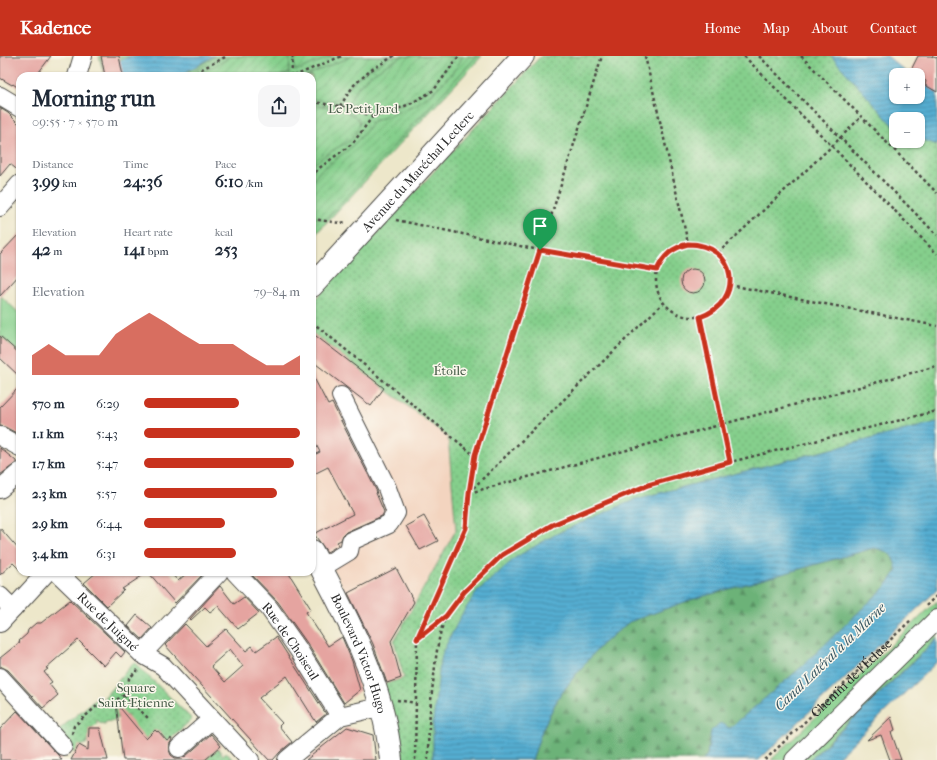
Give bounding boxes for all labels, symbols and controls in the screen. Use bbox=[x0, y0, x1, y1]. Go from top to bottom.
text: Kadence bbox=[20, 17, 91, 39]
text: Home bbox=[704, 20, 741, 37]
text: Map bbox=[763, 20, 790, 37]
text: About bbox=[812, 20, 848, 37]
text: Contact bbox=[870, 20, 917, 37]
map controls bbox=[889, 68, 925, 148]
button: + bbox=[889, 68, 925, 104]
button: share bbox=[258, 85, 300, 127]
text: Morning run bbox=[32, 86, 155, 112]
park label: Le Petit Jard bbox=[328, 101, 399, 116]
street label: Avenue du Maréchal Leclerc bbox=[358, 107, 477, 235]
button: − bbox=[889, 112, 925, 148]
text: 09:55 · 7 × 570 m bbox=[32, 114, 118, 129]
text: Distance bbox=[32, 158, 73, 171]
text: Time bbox=[123, 158, 148, 171]
text: Pace bbox=[215, 158, 237, 171]
text: 3.99 bbox=[32, 171, 60, 191]
text: 24:36 bbox=[123, 171, 162, 191]
text: 6:10 bbox=[215, 171, 243, 191]
text: km bbox=[60, 177, 77, 190]
text: /km bbox=[243, 177, 263, 190]
pin bbox=[523, 209, 557, 250]
icon: arrive bbox=[529, 215, 551, 237]
text: Elevation bbox=[32, 226, 76, 239]
text: Heart rate bbox=[123, 226, 173, 239]
text: kcal bbox=[215, 226, 233, 239]
text: 42 bbox=[32, 239, 51, 259]
text: 141 bbox=[123, 239, 146, 259]
text: 253 bbox=[215, 239, 238, 259]
text: m bbox=[51, 245, 62, 258]
text: bpm bbox=[146, 245, 169, 258]
text: Elevation bbox=[32, 284, 85, 299]
text: 79–84 m bbox=[254, 284, 300, 299]
park label: Étoile bbox=[434, 363, 467, 378]
text: 570 m bbox=[32, 396, 65, 411]
text: 6:29 bbox=[96, 396, 120, 411]
text: 1.1 km bbox=[32, 426, 64, 441]
text: 5:43 bbox=[96, 426, 118, 441]
text: 1.7 km bbox=[32, 456, 65, 471]
text: 5:47 bbox=[96, 456, 118, 471]
text: 2.3 km bbox=[32, 486, 67, 501]
text: 5:57 bbox=[96, 486, 117, 501]
text: 2.9 km bbox=[32, 516, 68, 531]
text: 6:44 bbox=[96, 516, 122, 531]
text: 3.4 km bbox=[32, 546, 68, 561]
text: 6:31 bbox=[96, 546, 116, 561]
street label: Rue de Juigné bbox=[75, 589, 142, 654]
street label: Boulevard Victor Hugo bbox=[328, 591, 390, 715]
street label: Rue de Choiseul bbox=[260, 599, 323, 683]
water label: Canal Latéral à la Marne bbox=[771, 599, 889, 714]
street label: Chemin de l'Écluse bbox=[807, 635, 895, 720]
park label: Square Saint-Etienne bbox=[98, 680, 175, 710]

